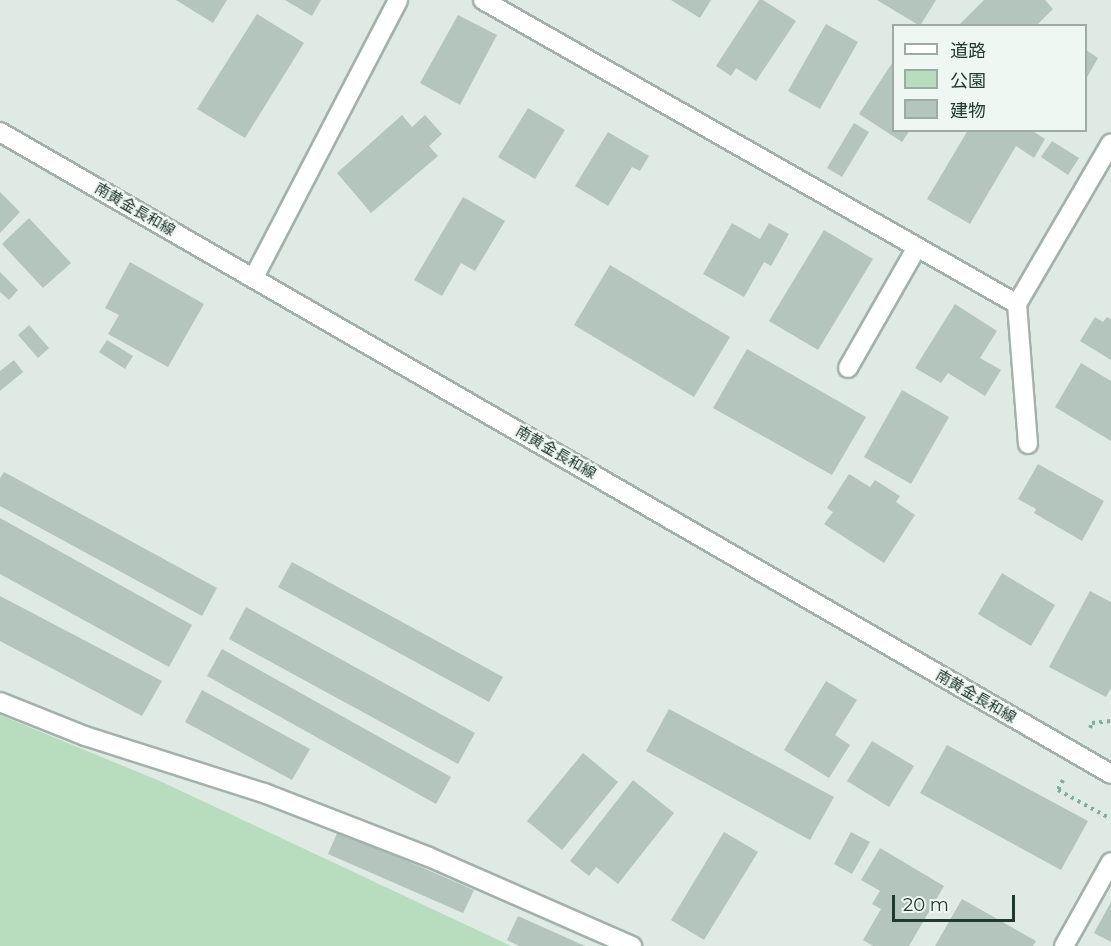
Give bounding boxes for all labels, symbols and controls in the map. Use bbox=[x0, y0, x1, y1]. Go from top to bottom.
legend bbox=[892, 24, 1087, 132]
text: 道路 bbox=[950, 40, 986, 62]
text: 公園 bbox=[950, 70, 986, 92]
text: 建物 bbox=[950, 100, 986, 122]
street label: 南黄金長和線 bbox=[92, 179, 178, 239]
street label: 南黄金長和線 bbox=[513, 422, 599, 482]
street label: 南黄金長和線 bbox=[933, 666, 1019, 726]
scale bar bbox=[895, 883, 1018, 921]
text: 20 m bbox=[903, 894, 949, 916]

